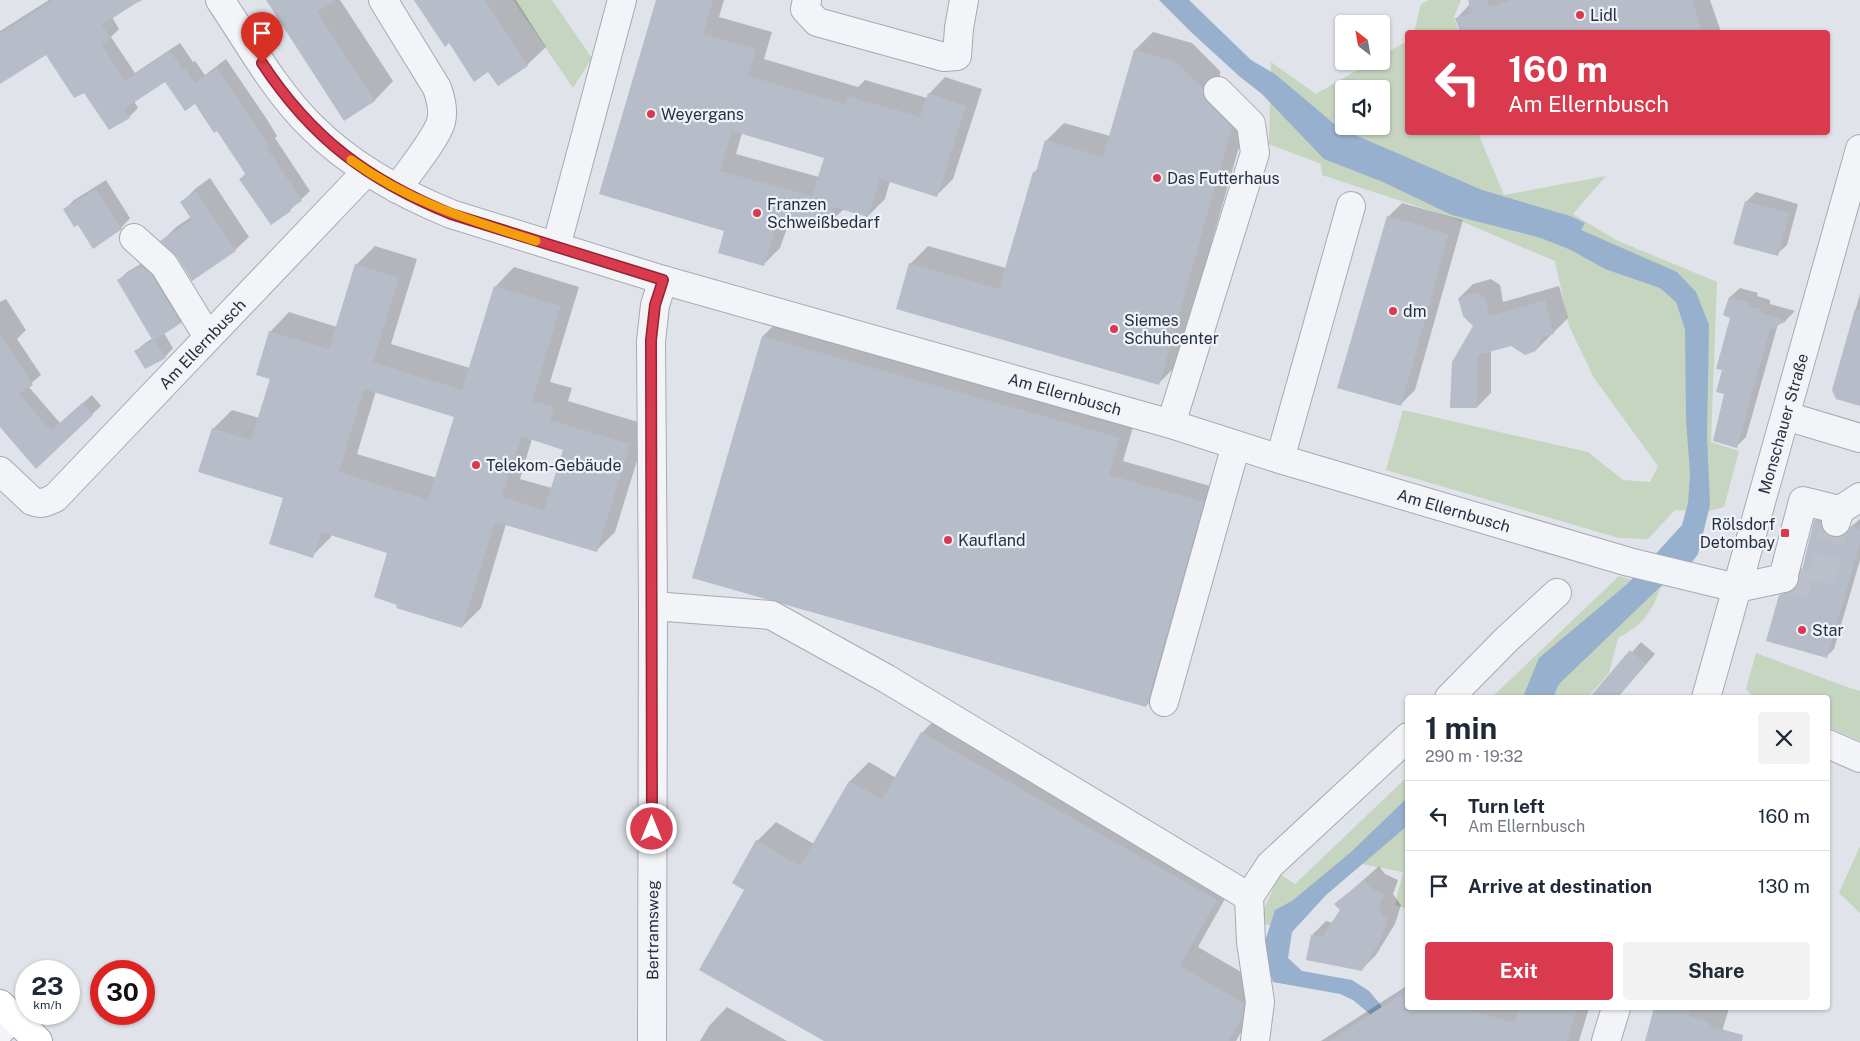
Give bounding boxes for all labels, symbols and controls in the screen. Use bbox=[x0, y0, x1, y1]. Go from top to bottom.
place label: Lidl bbox=[1590, 6, 1618, 25]
marker: Lidl bbox=[1574, 9, 1586, 21]
pin bbox=[241, 12, 283, 63]
north arrow bbox=[1335, 15, 1390, 70]
map controls bbox=[1335, 15, 1390, 135]
icon: arrive bbox=[248, 19, 276, 47]
text: 160 m bbox=[1508, 49, 1608, 90]
icon: left bbox=[1425, 50, 1490, 115]
button: sound bbox=[1335, 80, 1390, 135]
text: Am Ellernbusch bbox=[1508, 91, 1669, 117]
place label: Weyergans bbox=[661, 105, 744, 124]
marker: Weyergans bbox=[645, 108, 657, 120]
place label: Das Futterhaus bbox=[1167, 169, 1280, 188]
marker: Das Futterhaus bbox=[1151, 172, 1163, 184]
place label: Franzen Schweißbedarf bbox=[767, 195, 880, 232]
marker: Franzen Schweißbedarf bbox=[751, 207, 763, 219]
street label: Am Ellernbusch bbox=[155, 295, 250, 393]
place label: dm bbox=[1403, 302, 1427, 321]
marker: dm bbox=[1387, 305, 1399, 317]
place label: Siemes Schuhcenter bbox=[1124, 311, 1219, 348]
marker: Siemes Schuhcenter bbox=[1108, 323, 1120, 335]
street label: Monschauer Straße bbox=[1755, 351, 1812, 496]
street label: Am Ellernbusch bbox=[1006, 369, 1124, 420]
place label: Telekom-Gebäude bbox=[486, 456, 621, 475]
marker: Telekom-Gebäude bbox=[470, 459, 482, 471]
street label: Am Ellernbusch bbox=[1395, 485, 1513, 536]
place label: Rölsdorf Detombay bbox=[1700, 515, 1775, 552]
marker: Rölsdorf Detombay bbox=[1779, 527, 1791, 539]
place label: Kaufland bbox=[958, 531, 1026, 550]
marker: Kaufland bbox=[942, 534, 954, 546]
place label: Star bbox=[1812, 621, 1844, 640]
marker: Star bbox=[1796, 624, 1808, 636]
text: 1 min bbox=[1425, 710, 1497, 746]
button: close bbox=[1758, 712, 1810, 764]
text: 290 m · 19:32 bbox=[1425, 747, 1523, 766]
text: Turn left bbox=[1468, 795, 1545, 817]
position arrow bbox=[625, 802, 677, 854]
icon: left bbox=[1425, 802, 1453, 830]
text: 160 m bbox=[1758, 805, 1810, 827]
text: Am Ellernbusch bbox=[1468, 817, 1585, 836]
icon: arrive bbox=[1425, 872, 1453, 900]
text: Arrive at destination bbox=[1468, 875, 1652, 897]
text: 130 m bbox=[1758, 875, 1810, 897]
street label: Bertramsweg bbox=[643, 880, 662, 980]
button: Exit bbox=[1425, 942, 1613, 1000]
button: Share bbox=[1623, 942, 1810, 1000]
speed limit sign: 30 bbox=[90, 960, 155, 1025]
text: 23 bbox=[31, 971, 64, 1001]
text: km/h bbox=[33, 998, 62, 1012]

